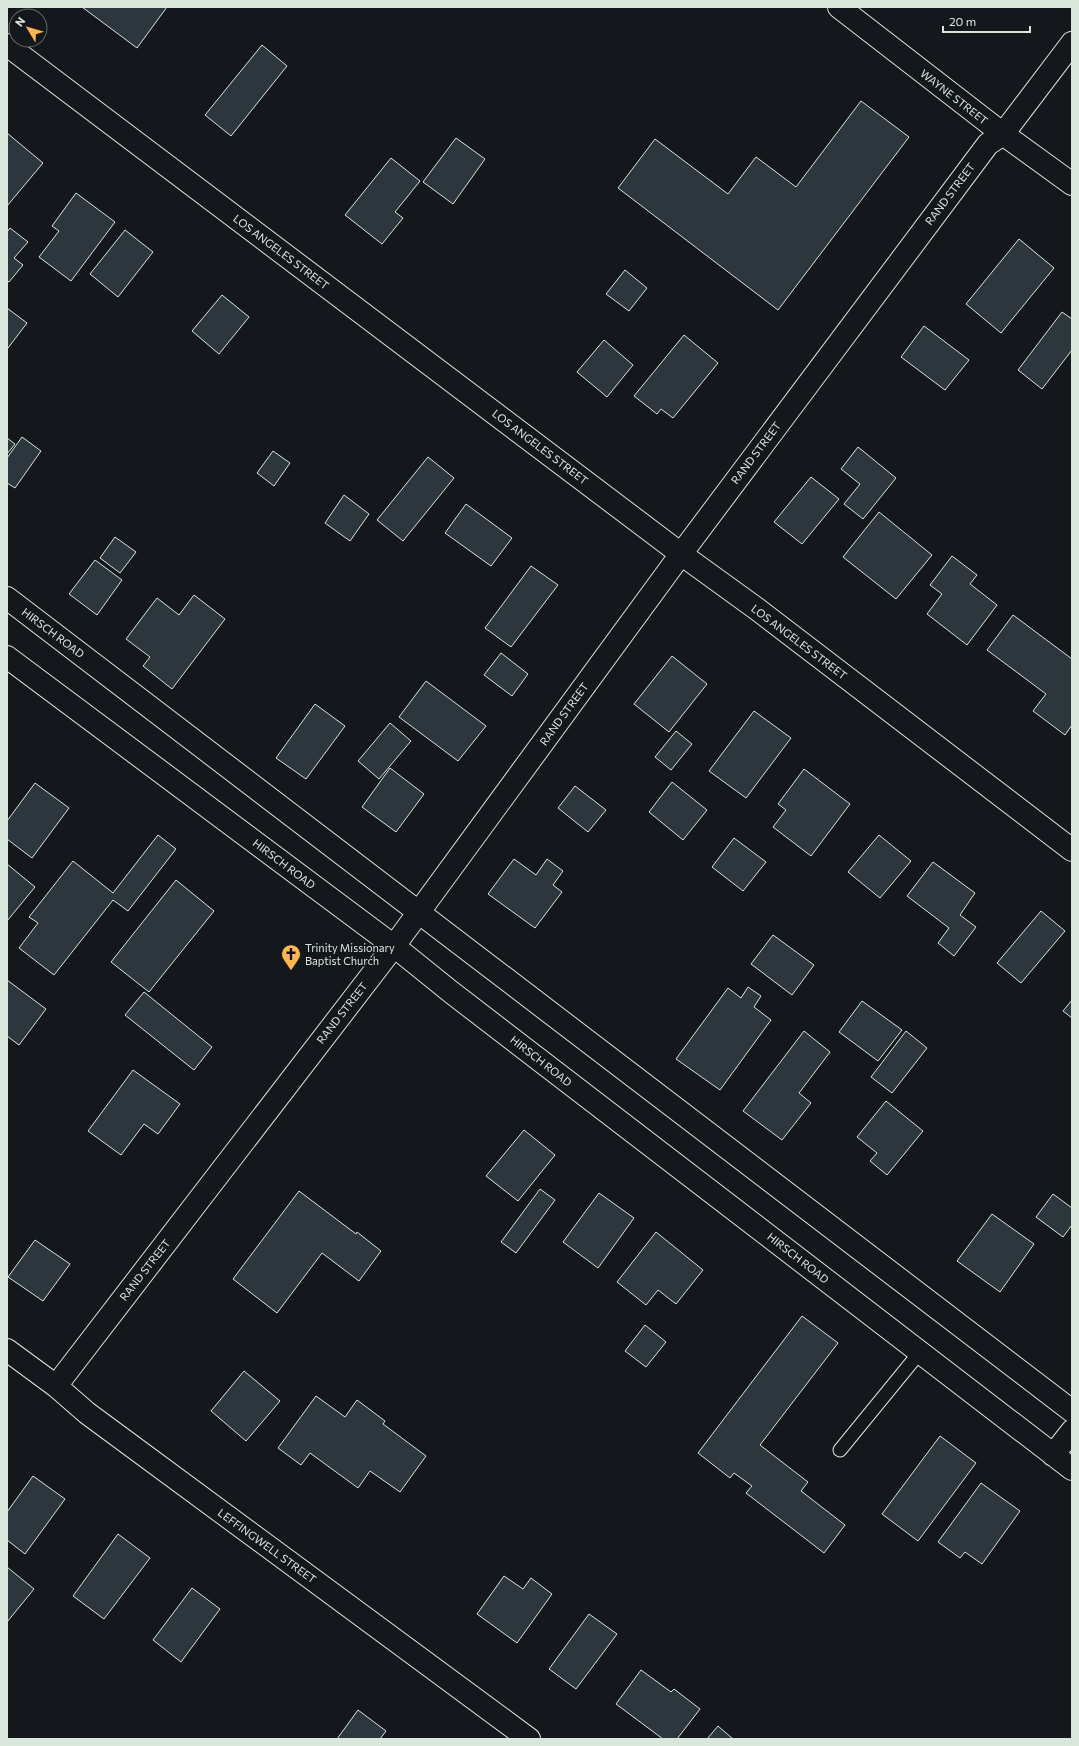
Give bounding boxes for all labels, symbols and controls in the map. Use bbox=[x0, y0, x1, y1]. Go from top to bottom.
north arrow bbox=[8, 8, 48, 48]
scale bar bbox=[943, 8, 1030, 34]
text: N bbox=[12, 14, 27, 29]
text: 20 m bbox=[949, 14, 976, 28]
street label: WAYNE STREET bbox=[918, 66, 991, 127]
street label: RAND STREET bbox=[922, 160, 977, 227]
street label: LOS ANGELES STREET bbox=[231, 211, 332, 292]
street label: LOS ANGELES STREET bbox=[490, 406, 591, 487]
street label: RAND STREET bbox=[728, 419, 783, 486]
street label: LOS ANGELES STREET bbox=[749, 601, 850, 682]
street label: HIRSCH ROAD bbox=[20, 605, 87, 660]
street label: RAND STREET bbox=[536, 680, 591, 748]
street label: HIRSCH ROAD bbox=[251, 836, 318, 891]
place label: Trinity Missionary Baptist Church bbox=[305, 941, 395, 967]
church icon: Trinity Missionary Baptist Church bbox=[280, 943, 302, 971]
street label: RAND STREET bbox=[314, 979, 370, 1046]
street label: HIRSCH ROAD bbox=[508, 1033, 575, 1089]
street label: HIRSCH ROAD bbox=[765, 1230, 832, 1286]
street label: RAND STREET bbox=[117, 1236, 173, 1303]
street label: LEFFINGWELL STREET bbox=[216, 1506, 319, 1586]

